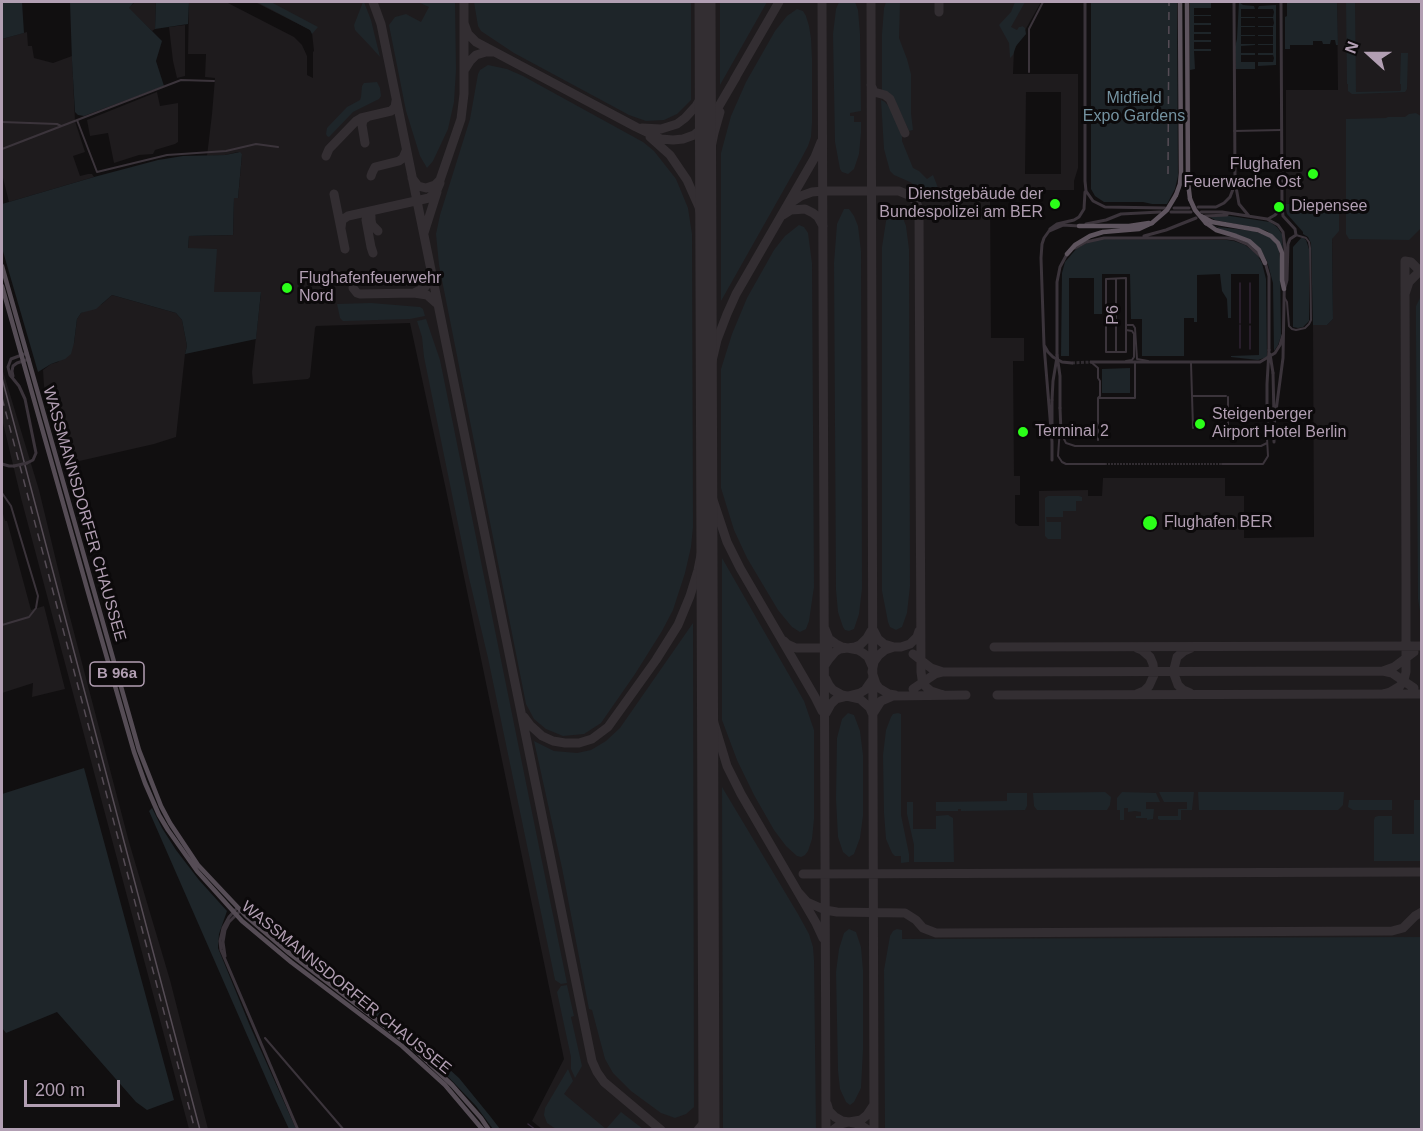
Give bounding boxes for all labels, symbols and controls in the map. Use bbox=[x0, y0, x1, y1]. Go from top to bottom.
north arrow bbox=[1339, 24, 1399, 84]
text: N bbox=[1342, 39, 1362, 56]
park label: Midfield Expo Gardens bbox=[1083, 89, 1185, 127]
place label: Flughafen Feuerwache Ost bbox=[1184, 155, 1301, 193]
marker: Flughafen Feuerwache Ost bbox=[1306, 167, 1320, 181]
place label: Dienstgebäude der Bundespolizei am BER bbox=[879, 185, 1043, 223]
marker: Dienstgebäude der Bundespolizei am BER bbox=[1048, 197, 1062, 211]
place label: Diepensee bbox=[1291, 197, 1368, 217]
marker: Diepensee bbox=[1272, 200, 1286, 214]
place label: Flughafenfeuerwehr Nord bbox=[299, 269, 441, 307]
marker: Flughafenfeuerwehr Nord bbox=[280, 281, 294, 295]
street label: P6 bbox=[1104, 305, 1124, 325]
street label: WASSMANNSDORFER CHAUSSEE bbox=[38, 384, 130, 644]
place label: Steigenberger Airport Hotel Berlin bbox=[1212, 405, 1346, 443]
marker: Steigenberger Airport Hotel Berlin bbox=[1193, 417, 1207, 431]
place label: Terminal 2 bbox=[1035, 422, 1109, 442]
marker: Terminal 2 bbox=[1016, 425, 1030, 439]
place label: Flughafen BER bbox=[1164, 513, 1273, 533]
marker: Flughafen BER bbox=[1141, 514, 1159, 532]
road number: B 96a bbox=[90, 662, 144, 686]
street label: WASSMANNSDORFER CHAUSSEE bbox=[237, 897, 455, 1079]
scale bar bbox=[27, 1068, 123, 1106]
text: 200 m bbox=[35, 1080, 85, 1100]

